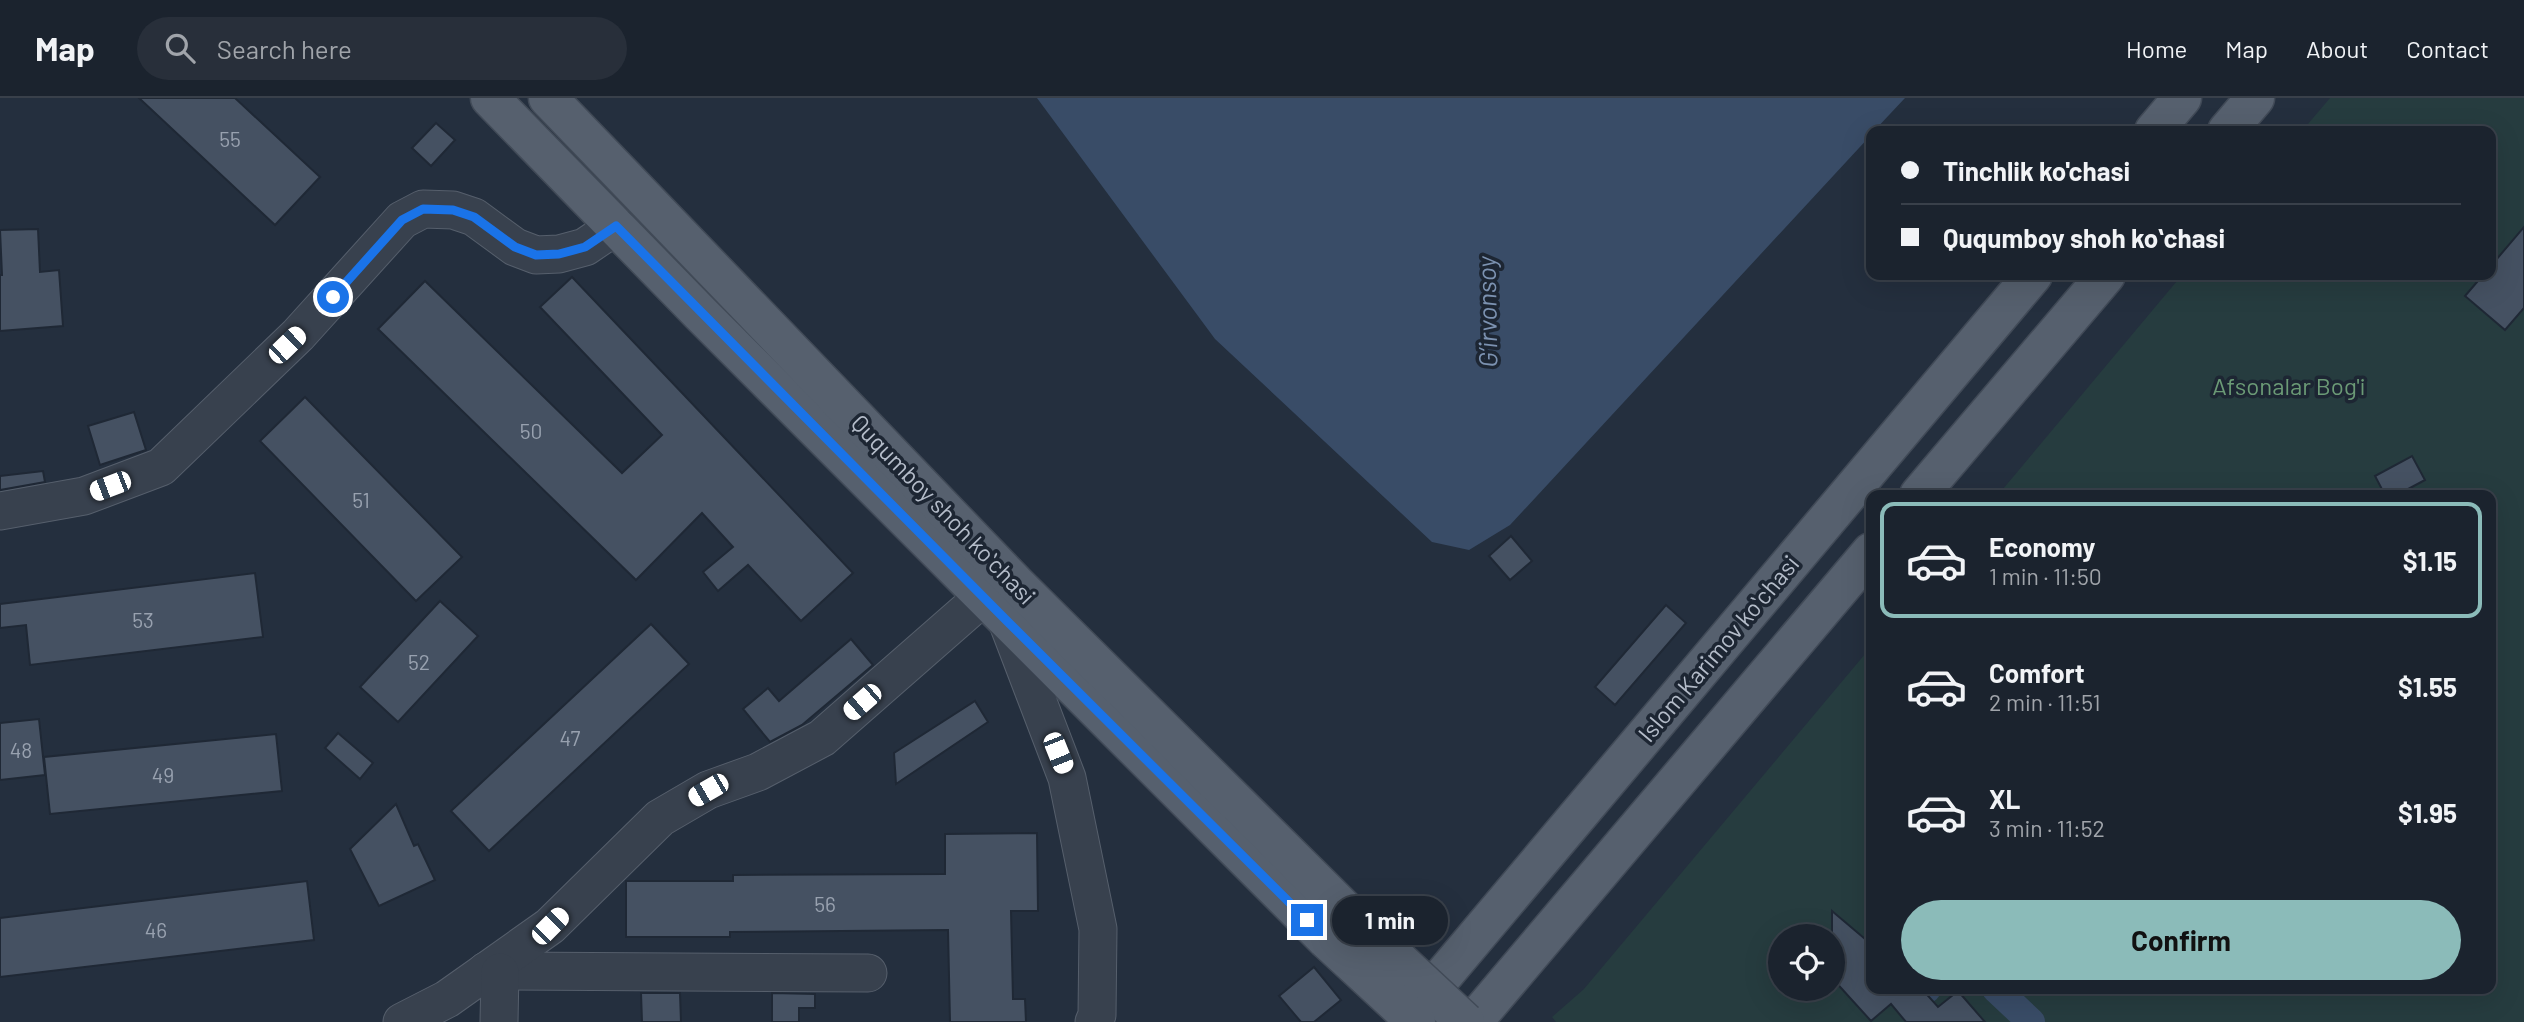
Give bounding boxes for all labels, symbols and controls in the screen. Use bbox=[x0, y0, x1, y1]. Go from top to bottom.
search box bbox=[137, 17, 627, 80]
text: Map bbox=[35, 28, 95, 68]
icon: search bbox=[161, 29, 199, 67]
text: Search here bbox=[217, 33, 352, 64]
text: Home bbox=[2126, 34, 2187, 63]
text: Map bbox=[2225, 34, 2268, 63]
text: About bbox=[2306, 34, 2368, 63]
text: Contact bbox=[2406, 34, 2489, 63]
house number: 55 bbox=[219, 126, 241, 151]
text: Tinchlik ko'chasi bbox=[1943, 155, 2130, 186]
text: Ququmboy shoh koʻchasi bbox=[1943, 222, 2225, 253]
water label: G‘irvonsoy bbox=[1470, 255, 1502, 368]
route start bbox=[317, 281, 349, 313]
car bbox=[265, 323, 310, 367]
park label: Afsonalar Bog'i bbox=[2212, 371, 2366, 400]
street label: Ququmboy shoh koʻchasi bbox=[846, 408, 1042, 610]
house number: 50 bbox=[520, 418, 542, 443]
car bbox=[87, 469, 134, 503]
house number: 51 bbox=[352, 487, 370, 512]
icon: car bbox=[1905, 529, 1968, 592]
text: Economy bbox=[1989, 531, 2095, 562]
text: $1.15 bbox=[2403, 545, 2457, 576]
street label: Islom Karimov koʻchasi bbox=[1631, 549, 1805, 747]
text: 1 min · 11:50 bbox=[1989, 562, 2102, 590]
house number: 53 bbox=[132, 607, 154, 632]
house number: 52 bbox=[408, 649, 430, 674]
icon: car bbox=[1905, 655, 1968, 718]
text: Comfort bbox=[1989, 657, 2085, 688]
text: $1.55 bbox=[2398, 671, 2457, 702]
car bbox=[840, 680, 885, 724]
text: 2 min · 11:51 bbox=[1989, 688, 2100, 716]
house number: 47 bbox=[560, 725, 581, 750]
car bbox=[1041, 730, 1076, 776]
house number: 48 bbox=[10, 737, 32, 762]
house number: 49 bbox=[152, 762, 174, 787]
car bbox=[685, 770, 732, 810]
icon: car bbox=[1905, 781, 1968, 844]
text: XL bbox=[1989, 783, 2020, 814]
text: $1.95 bbox=[2398, 797, 2457, 828]
text: 3 min · 11:52 bbox=[1989, 814, 2105, 842]
house number: 56 bbox=[814, 891, 836, 916]
callout: 1 min bbox=[1332, 896, 1447, 944]
button: Confirm bbox=[1901, 900, 2461, 980]
car bbox=[528, 904, 573, 948]
route end bbox=[1291, 904, 1323, 936]
text: 1 min bbox=[1365, 906, 1415, 934]
house number: 46 bbox=[145, 917, 167, 942]
map controls bbox=[1768, 924, 1845, 1001]
button: locate bbox=[1768, 924, 1845, 1001]

